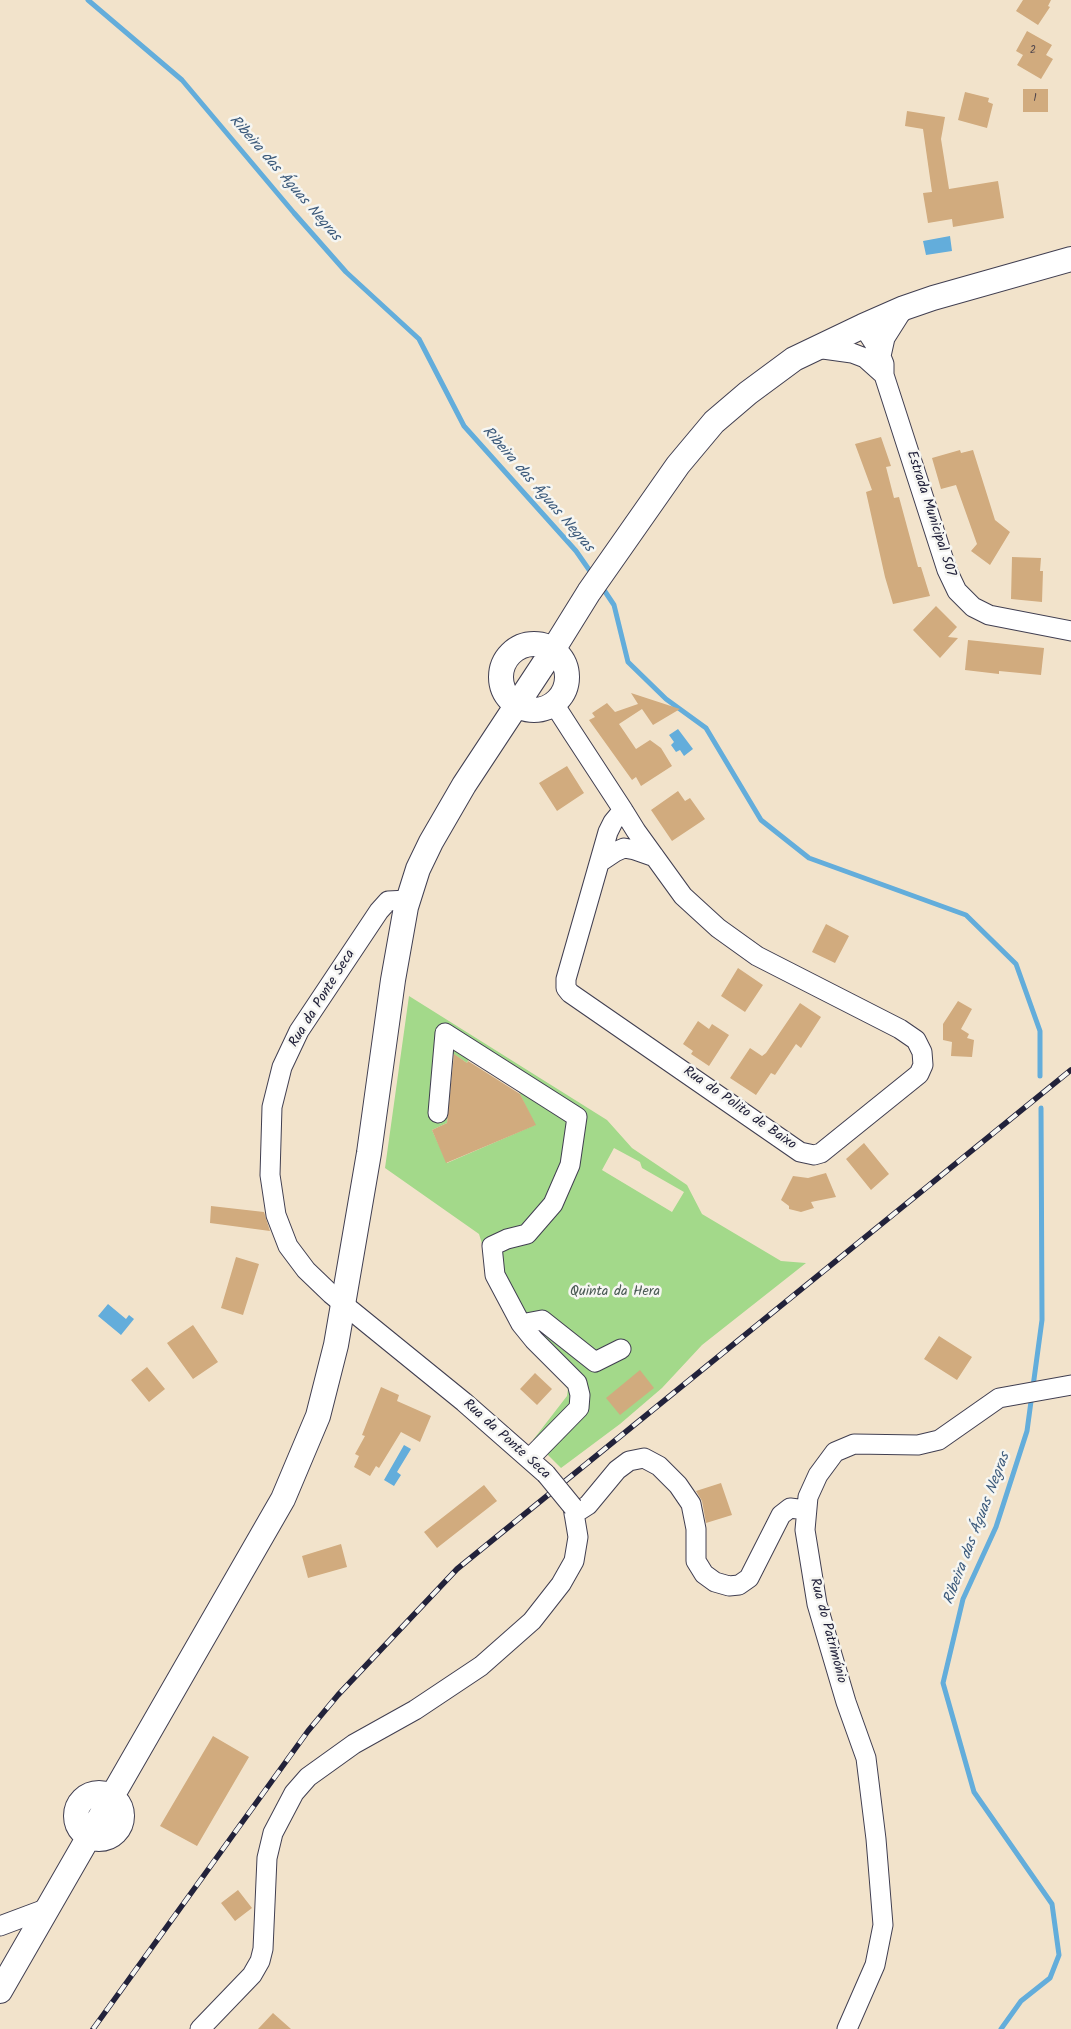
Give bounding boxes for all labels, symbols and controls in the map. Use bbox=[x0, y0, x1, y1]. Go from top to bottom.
house number: 2 bbox=[1030, 44, 1036, 58]
house number: 1 bbox=[1033, 92, 1037, 106]
water label: Ribeira das Águas Negras bbox=[224, 112, 344, 246]
water label: Ribeira das Águas Negras bbox=[477, 423, 597, 557]
street label: Estrada Municipal 507 bbox=[902, 449, 958, 579]
street label: Rua da Ponte Seca bbox=[286, 947, 360, 1051]
street label: Rua do Polito de Baixo bbox=[679, 1064, 799, 1154]
park label: Quinta da Hera bbox=[570, 1285, 660, 1301]
street label: Rua da Ponte Seca bbox=[459, 1396, 553, 1484]
water label: Ribeira das Águas Negras bbox=[941, 1451, 1015, 1607]
street label: Rua do Património bbox=[805, 1577, 849, 1685]

